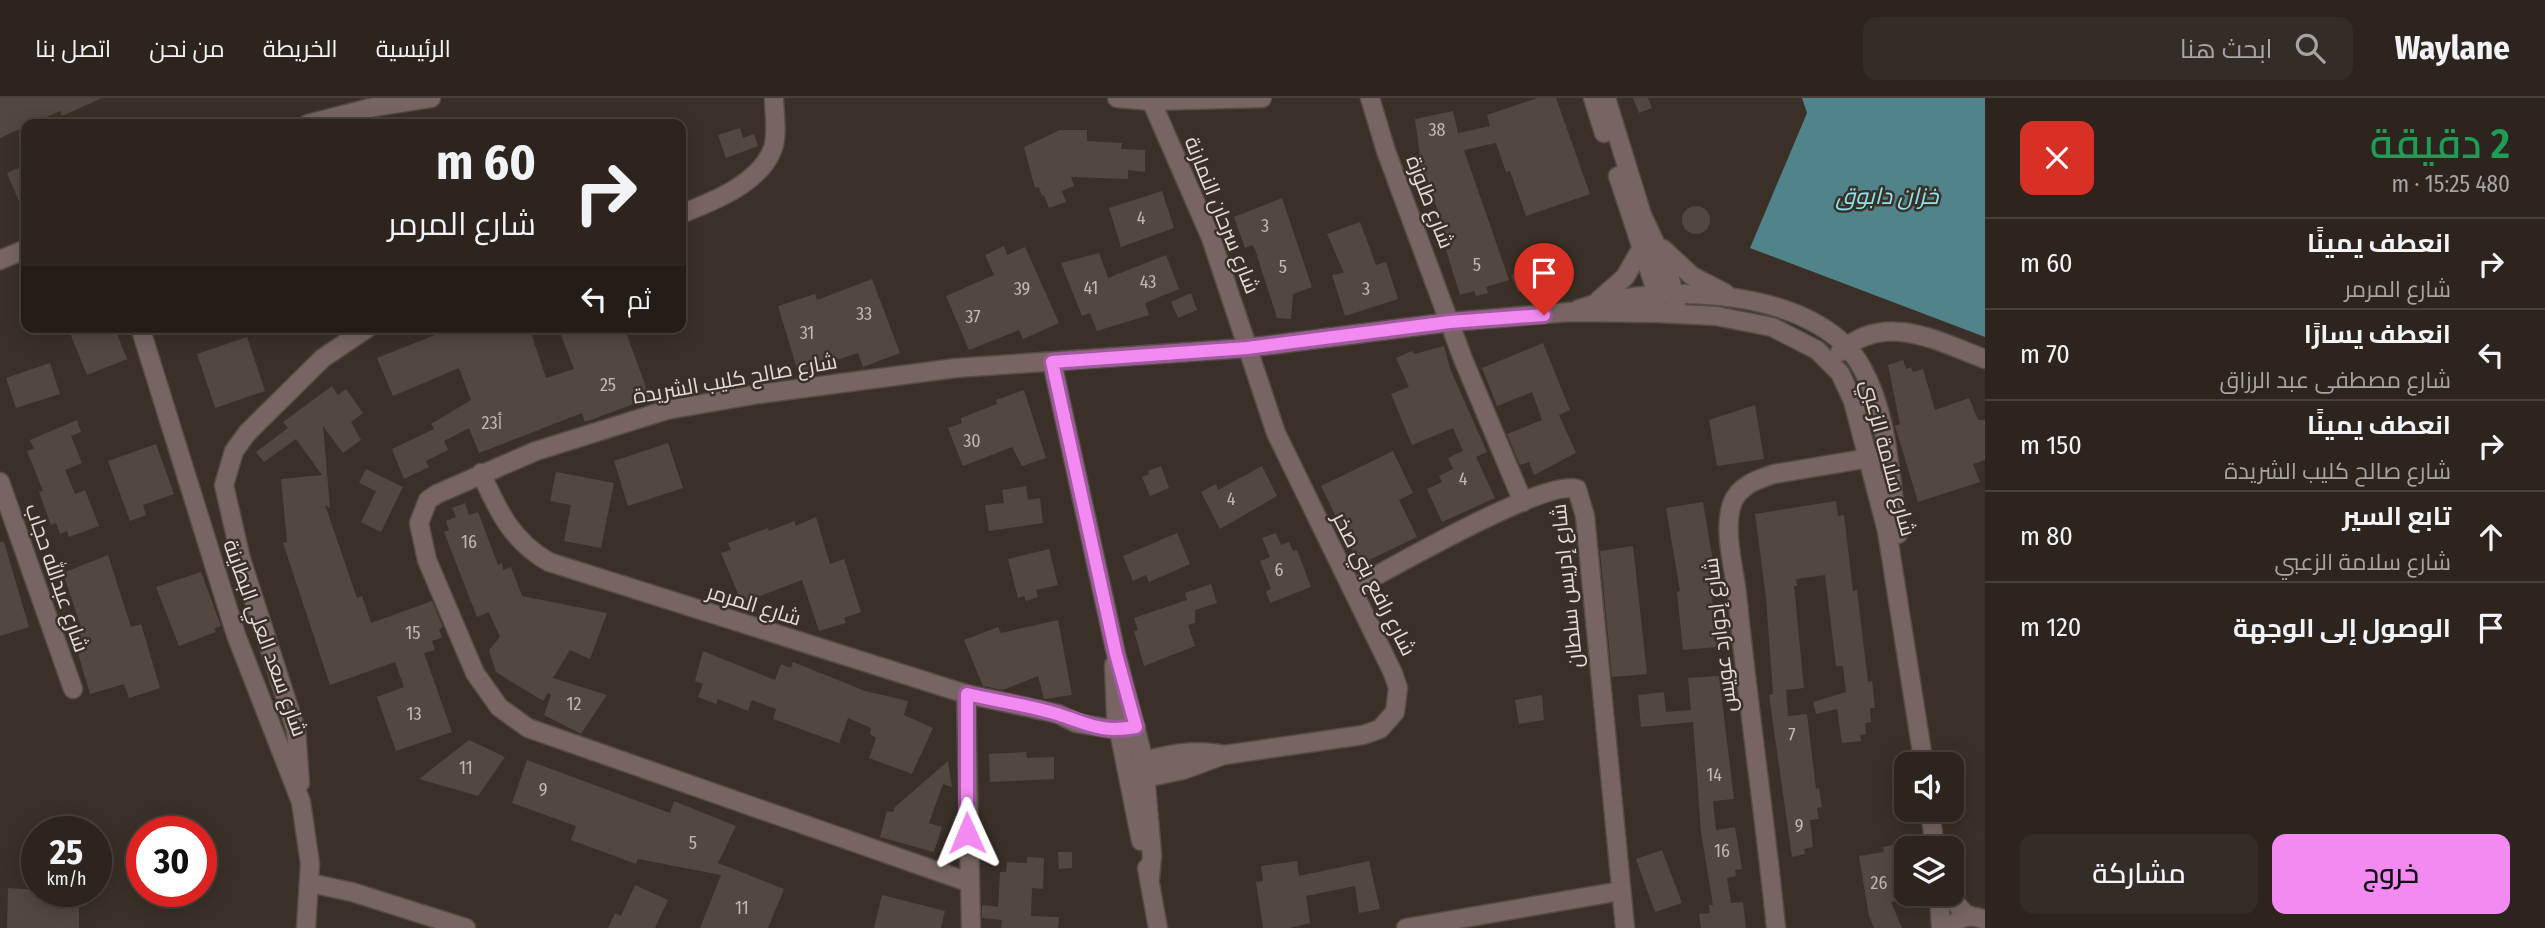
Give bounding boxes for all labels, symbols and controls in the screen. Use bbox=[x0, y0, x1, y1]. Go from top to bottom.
search box bbox=[1863, 17, 2353, 80]
text: Waylane bbox=[2395, 28, 2510, 68]
icon: search bbox=[2291, 29, 2329, 67]
text: ابحث هنا bbox=[2180, 34, 2273, 65]
text: اتصل بنا bbox=[35, 35, 111, 63]
text: من نحن bbox=[149, 35, 225, 63]
text: الخريطة bbox=[263, 35, 338, 63]
text: الرئيسية bbox=[376, 35, 451, 63]
house number: 38 bbox=[1428, 119, 1446, 141]
text: 2 دقيقة bbox=[2370, 119, 2510, 169]
button: close bbox=[2020, 121, 2094, 195]
text: 60 m bbox=[436, 133, 536, 192]
street label: شارع سرحان النمارنة bbox=[1178, 133, 1265, 298]
icon: right bbox=[560, 147, 651, 238]
street label: شارع طلوزة bbox=[1399, 152, 1460, 253]
text: 480 m · 15:25 bbox=[2391, 170, 2510, 198]
water label: خزان دابوق bbox=[1835, 182, 1940, 211]
text: شارع المرمر bbox=[388, 205, 536, 243]
house number: 4 bbox=[1137, 207, 1146, 229]
house number: 3 bbox=[1261, 215, 1269, 237]
text: انعطف يمينًا bbox=[2307, 228, 2451, 259]
pin bbox=[1514, 243, 1574, 315]
icon: right bbox=[2472, 245, 2510, 283]
text: 60 m bbox=[2020, 248, 2073, 279]
house number: 5 bbox=[1473, 254, 1481, 276]
icon: arrive bbox=[1525, 254, 1563, 292]
house number: 5 bbox=[1279, 256, 1287, 278]
house number: 43 bbox=[1140, 271, 1156, 293]
text: شارع المرمر bbox=[2344, 275, 2451, 303]
house number: 41 bbox=[1084, 277, 1098, 299]
house number: 39 bbox=[1014, 278, 1030, 300]
house number: 3 bbox=[1362, 278, 1370, 300]
icon: left bbox=[575, 280, 613, 318]
text: ثم bbox=[627, 285, 651, 316]
house number: 33 bbox=[856, 303, 872, 325]
house number: 37 bbox=[965, 306, 981, 328]
text: انعطف يسارًا bbox=[2304, 319, 2451, 350]
house number: 31 bbox=[800, 322, 814, 344]
icon: left bbox=[2472, 336, 2510, 374]
text: 70 m bbox=[2020, 339, 2070, 370]
street label: شارع صالح كليب الشريدة bbox=[631, 348, 839, 411]
text: شارع مصطفى عبد الرزاق bbox=[2219, 366, 2451, 394]
house number: 25 bbox=[600, 374, 616, 396]
street label: شارع سلامة الزعبي bbox=[1852, 377, 1921, 540]
text: انعطف يمينًا bbox=[2307, 410, 2451, 441]
house number: أ23 bbox=[482, 412, 503, 434]
icon: right bbox=[2472, 427, 2510, 465]
house number: 30 bbox=[963, 430, 981, 452]
text: 150 m bbox=[2020, 430, 2082, 461]
text: شارع صالح كليب الشريدة bbox=[2224, 457, 2451, 485]
house number: 4 bbox=[1459, 468, 1468, 490]
house number: 4 bbox=[1227, 488, 1236, 510]
street label: شارع عبدالله حجاب bbox=[18, 500, 96, 656]
text: تابع السير bbox=[2342, 501, 2451, 532]
street label: شارع إدريس سلطان bbox=[1545, 502, 1590, 669]
street label: شارع رافع بني صخر bbox=[1323, 507, 1421, 662]
icon: ahead bbox=[2472, 518, 2510, 556]
text: 80 m bbox=[2020, 521, 2073, 552]
house number: 16 bbox=[461, 531, 477, 553]
street label: شارع سعد العلي البطاينة bbox=[214, 536, 313, 741]
text: شارع سلامة الزعبي bbox=[2275, 548, 2451, 576]
street label: شارع إدوارد عويس bbox=[1698, 556, 1743, 714]
house number: 6 bbox=[1275, 559, 1284, 581]
street label: شارع المرمر bbox=[702, 578, 804, 633]
icon: arrive bbox=[2472, 609, 2510, 647]
text: 120 m bbox=[2020, 612, 2081, 643]
text: الوصول إلى الوجهة bbox=[2233, 613, 2451, 644]
house number: 15 bbox=[405, 622, 421, 644]
house number: 12 bbox=[567, 693, 582, 715]
house number: 13 bbox=[406, 703, 422, 725]
house number: 7 bbox=[1788, 724, 1796, 746]
map controls bbox=[1894, 752, 1964, 906]
button: sound bbox=[1894, 752, 1964, 822]
house number: 11 bbox=[459, 757, 473, 779]
house number: 14 bbox=[1706, 764, 1722, 786]
house number: 9 bbox=[539, 779, 547, 801]
position arrow bbox=[930, 796, 1004, 870]
house number: 9 bbox=[1795, 815, 1803, 837]
speed limit sign: 30 bbox=[126, 816, 217, 907]
text: 25 bbox=[50, 831, 83, 873]
house number: 5 bbox=[689, 832, 697, 854]
button: مشاركة bbox=[2020, 834, 2258, 914]
button: خروج bbox=[2272, 834, 2510, 914]
button: layers bbox=[1894, 836, 1964, 906]
house number: 16 bbox=[1714, 840, 1730, 862]
text: km/h bbox=[46, 868, 87, 890]
house number: 26 bbox=[1871, 872, 1888, 894]
house number: 11 bbox=[735, 897, 749, 919]

